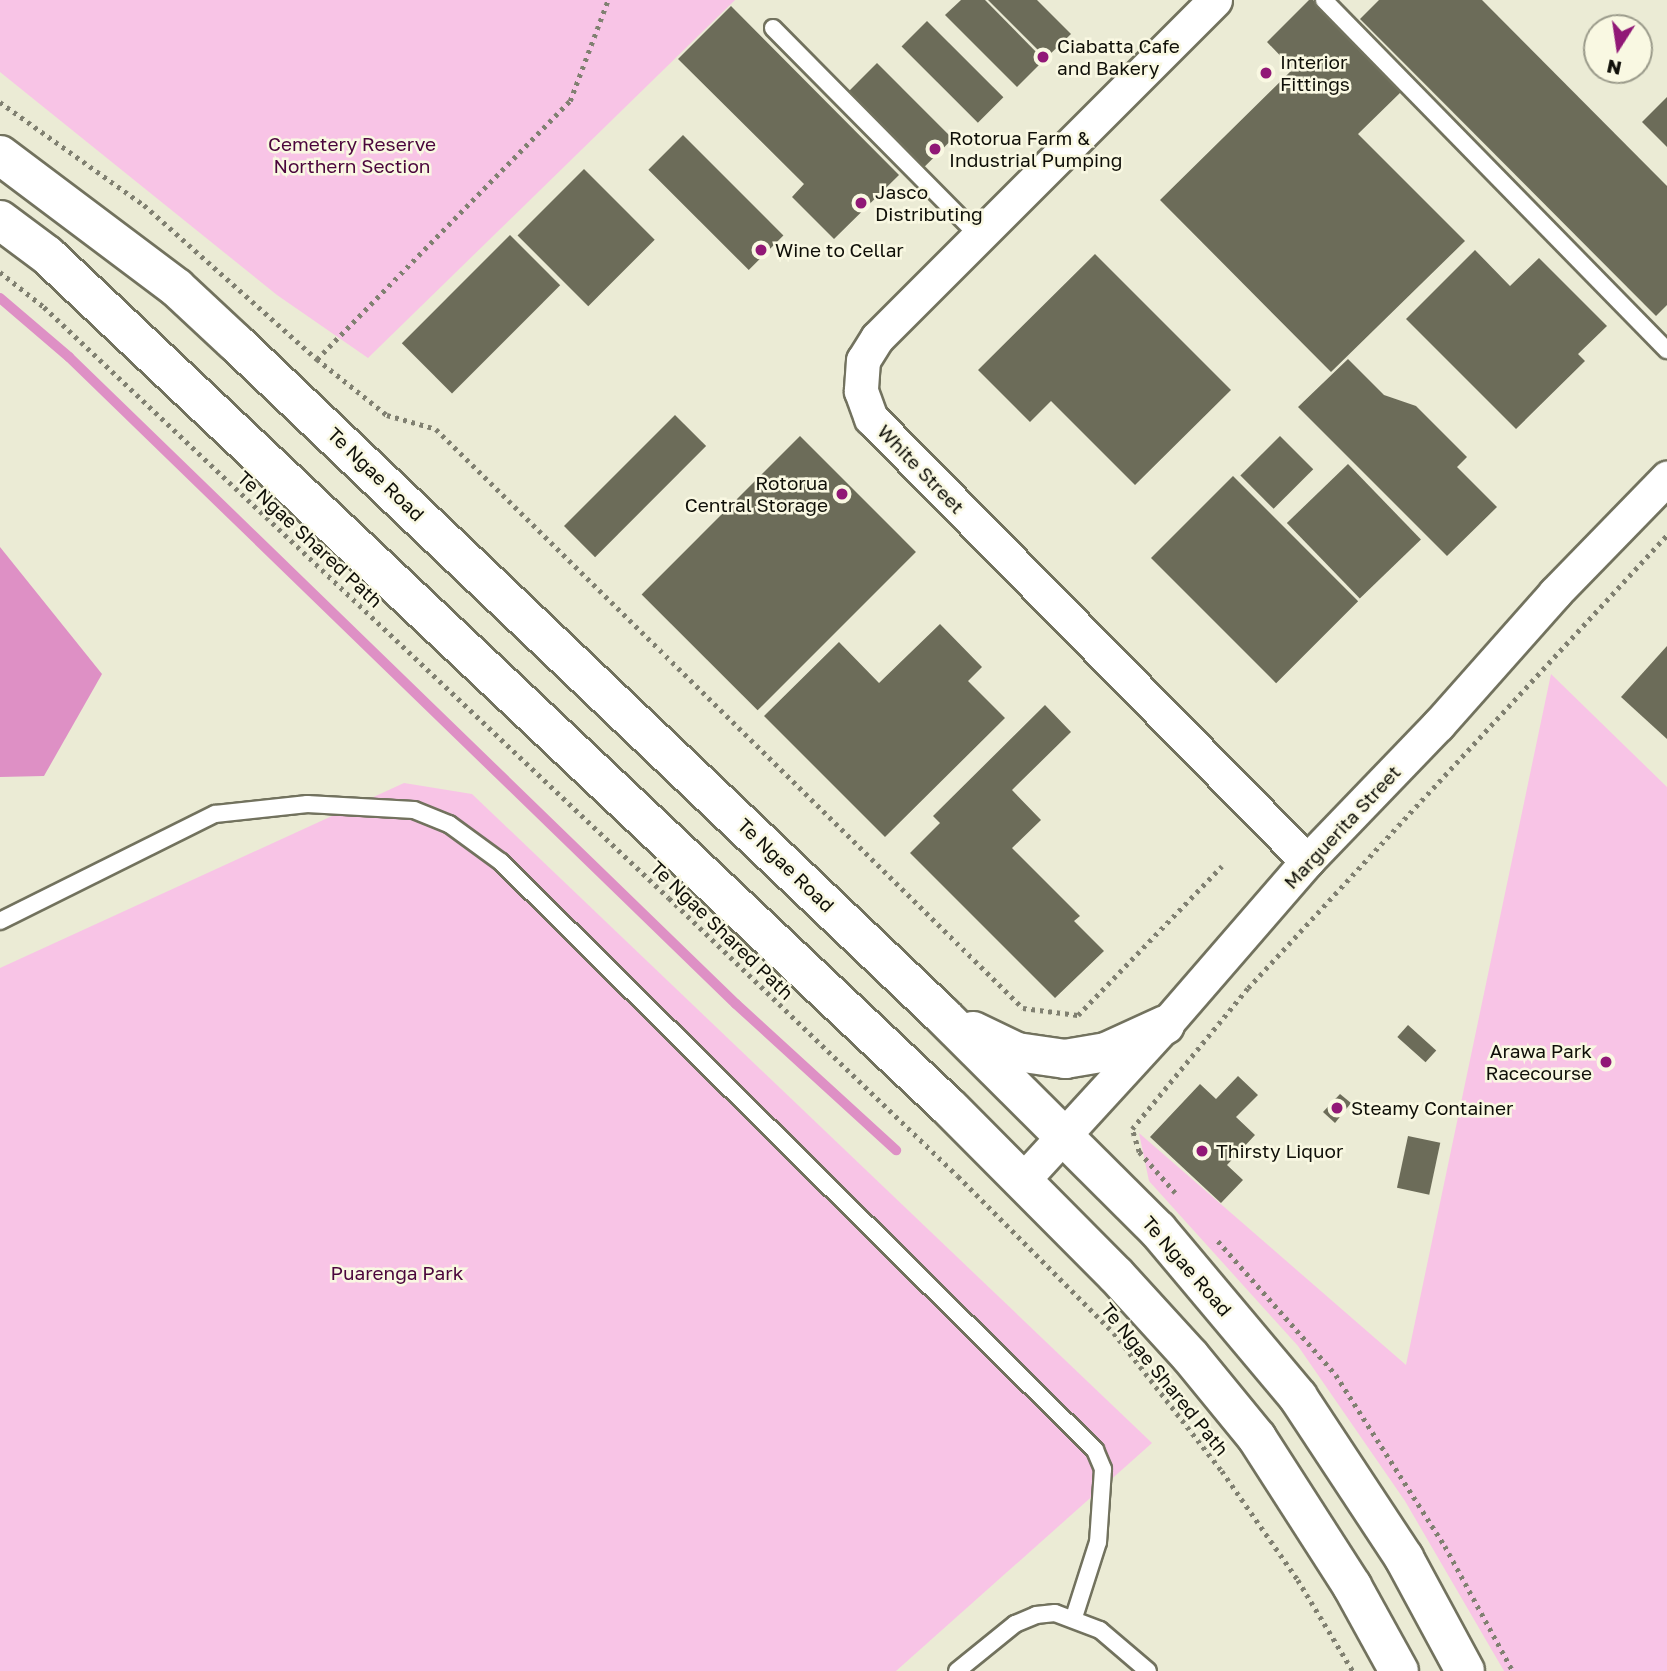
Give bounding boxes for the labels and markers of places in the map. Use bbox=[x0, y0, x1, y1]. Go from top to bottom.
place label: Ciabatta Cafe and Bakery bbox=[1057, 35, 1180, 79]
marker: Ciabatta Cafe and Bakery bbox=[1035, 49, 1051, 65]
place label: Interior Fittings bbox=[1280, 51, 1350, 95]
marker: Interior Fittings bbox=[1258, 65, 1274, 81]
place label: Rotorua Farm & Industrial Pumping bbox=[949, 127, 1122, 171]
marker: Rotorua Farm & Industrial Pumping bbox=[927, 141, 943, 157]
place label: Jasco Distributing bbox=[875, 181, 983, 225]
marker: Jasco Distributing bbox=[853, 195, 869, 211]
place label: Wine to Cellar bbox=[775, 239, 904, 261]
marker: Wine to Cellar bbox=[753, 242, 769, 258]
place label: Rotorua Central Storage bbox=[685, 472, 828, 516]
marker: Rotorua Central Storage bbox=[834, 486, 850, 502]
place label: Arawa Park Racecourse bbox=[1485, 1040, 1592, 1084]
marker: Arawa Park Racecourse bbox=[1598, 1054, 1614, 1070]
place label: Steamy Container bbox=[1351, 1097, 1513, 1119]
marker: Steamy Container bbox=[1329, 1100, 1345, 1116]
place label: Thirsty Liquor bbox=[1216, 1140, 1343, 1162]
marker: Thirsty Liquor bbox=[1194, 1143, 1210, 1159]

